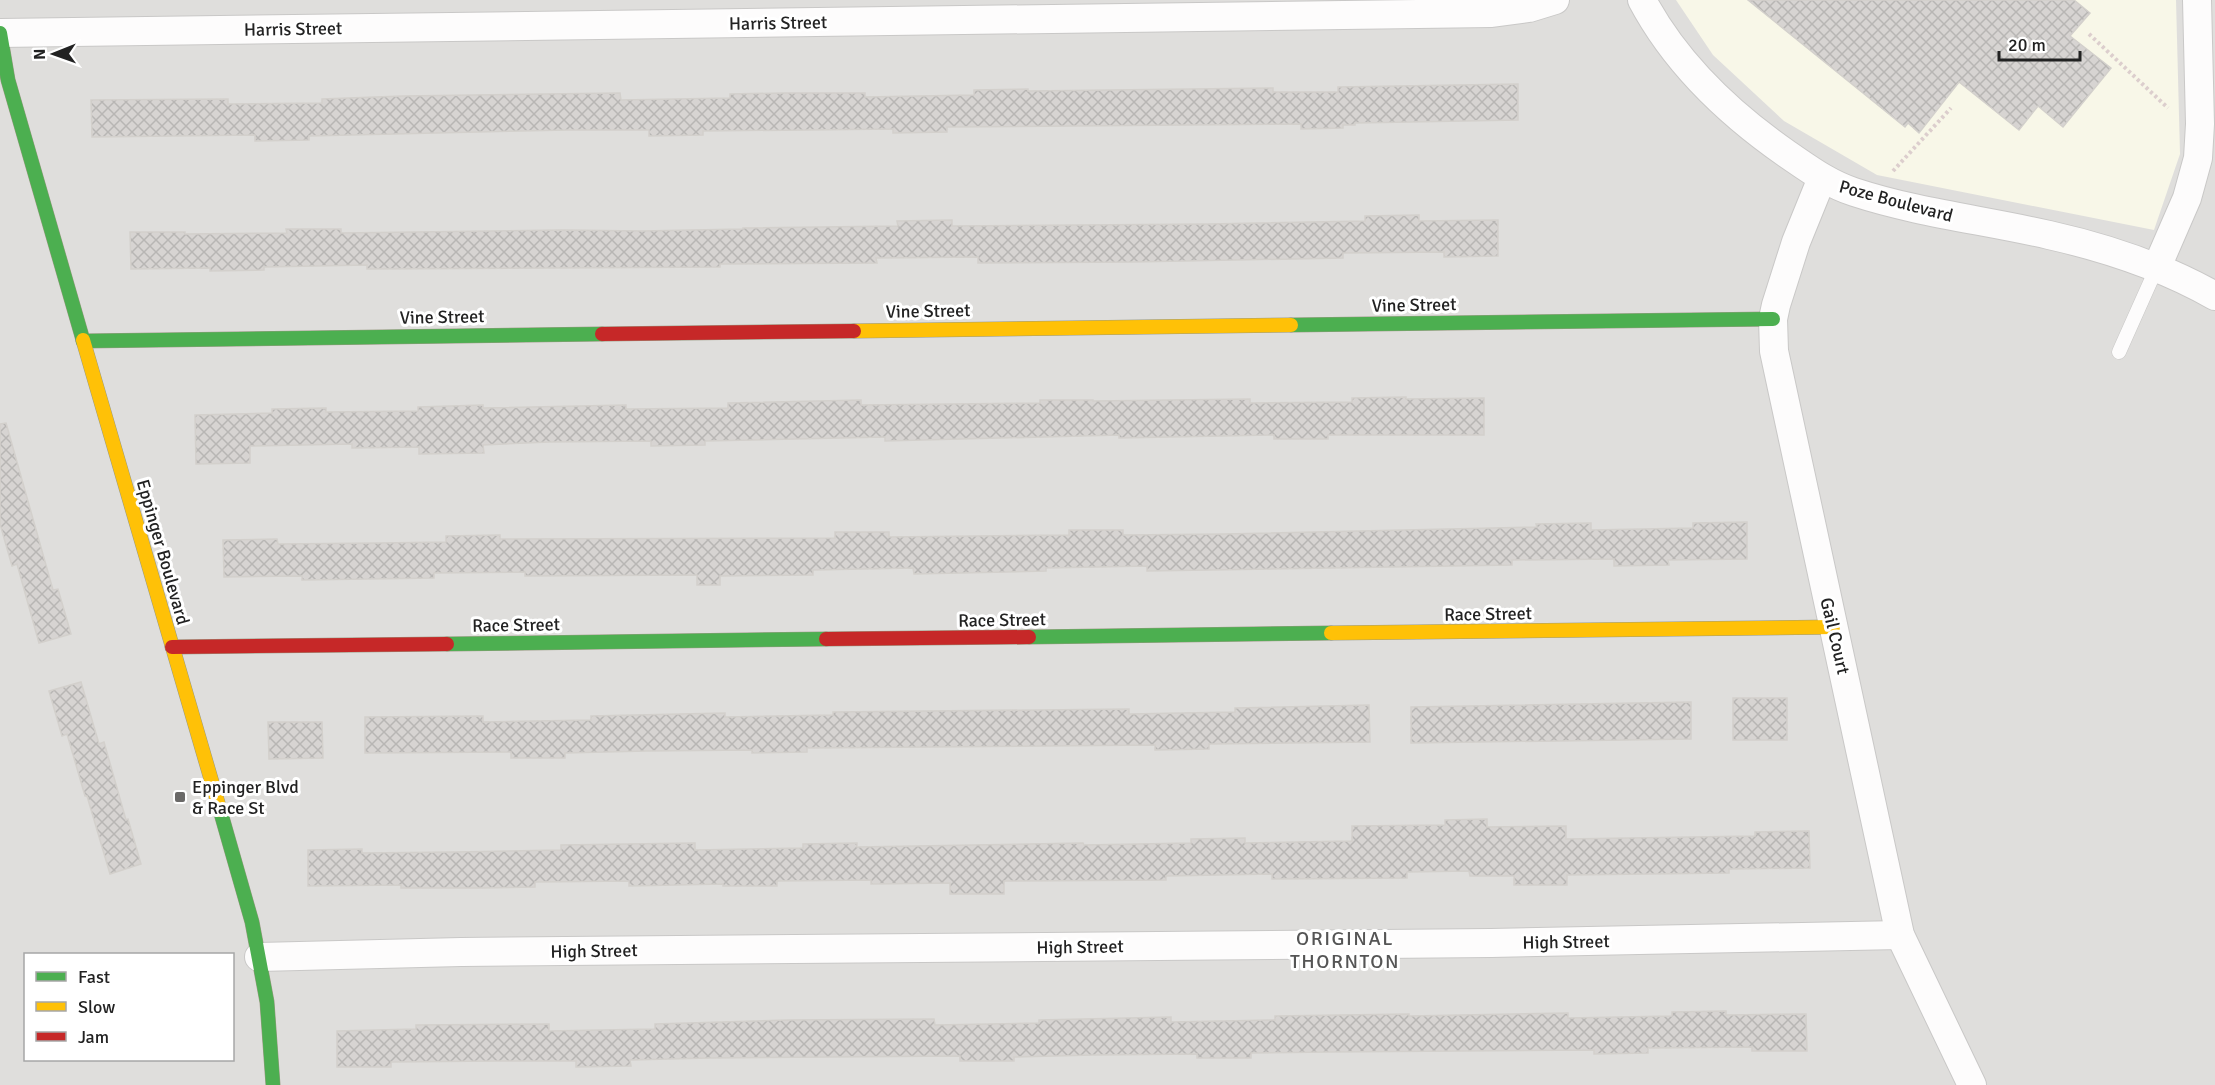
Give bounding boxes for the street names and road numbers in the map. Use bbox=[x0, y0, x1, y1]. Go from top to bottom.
street label: Harris Street bbox=[729, 11, 827, 35]
street label: Harris Street bbox=[244, 17, 342, 41]
street label: Poze Boulevard bbox=[1837, 175, 1955, 227]
street label: Vine Street bbox=[1371, 293, 1457, 317]
street label: Vine Street bbox=[885, 299, 971, 323]
street label: Vine Street bbox=[399, 305, 485, 329]
street label: Eppinger Boulevard bbox=[132, 477, 194, 627]
street label: Gail Court bbox=[1815, 595, 1855, 677]
street label: Race Street bbox=[1444, 602, 1532, 626]
street label: Race Street bbox=[958, 608, 1046, 632]
street label: Race Street bbox=[472, 613, 560, 637]
street label: High Street bbox=[1522, 930, 1610, 954]
street label: High Street bbox=[1036, 935, 1124, 959]
street label: High Street bbox=[550, 939, 638, 963]

